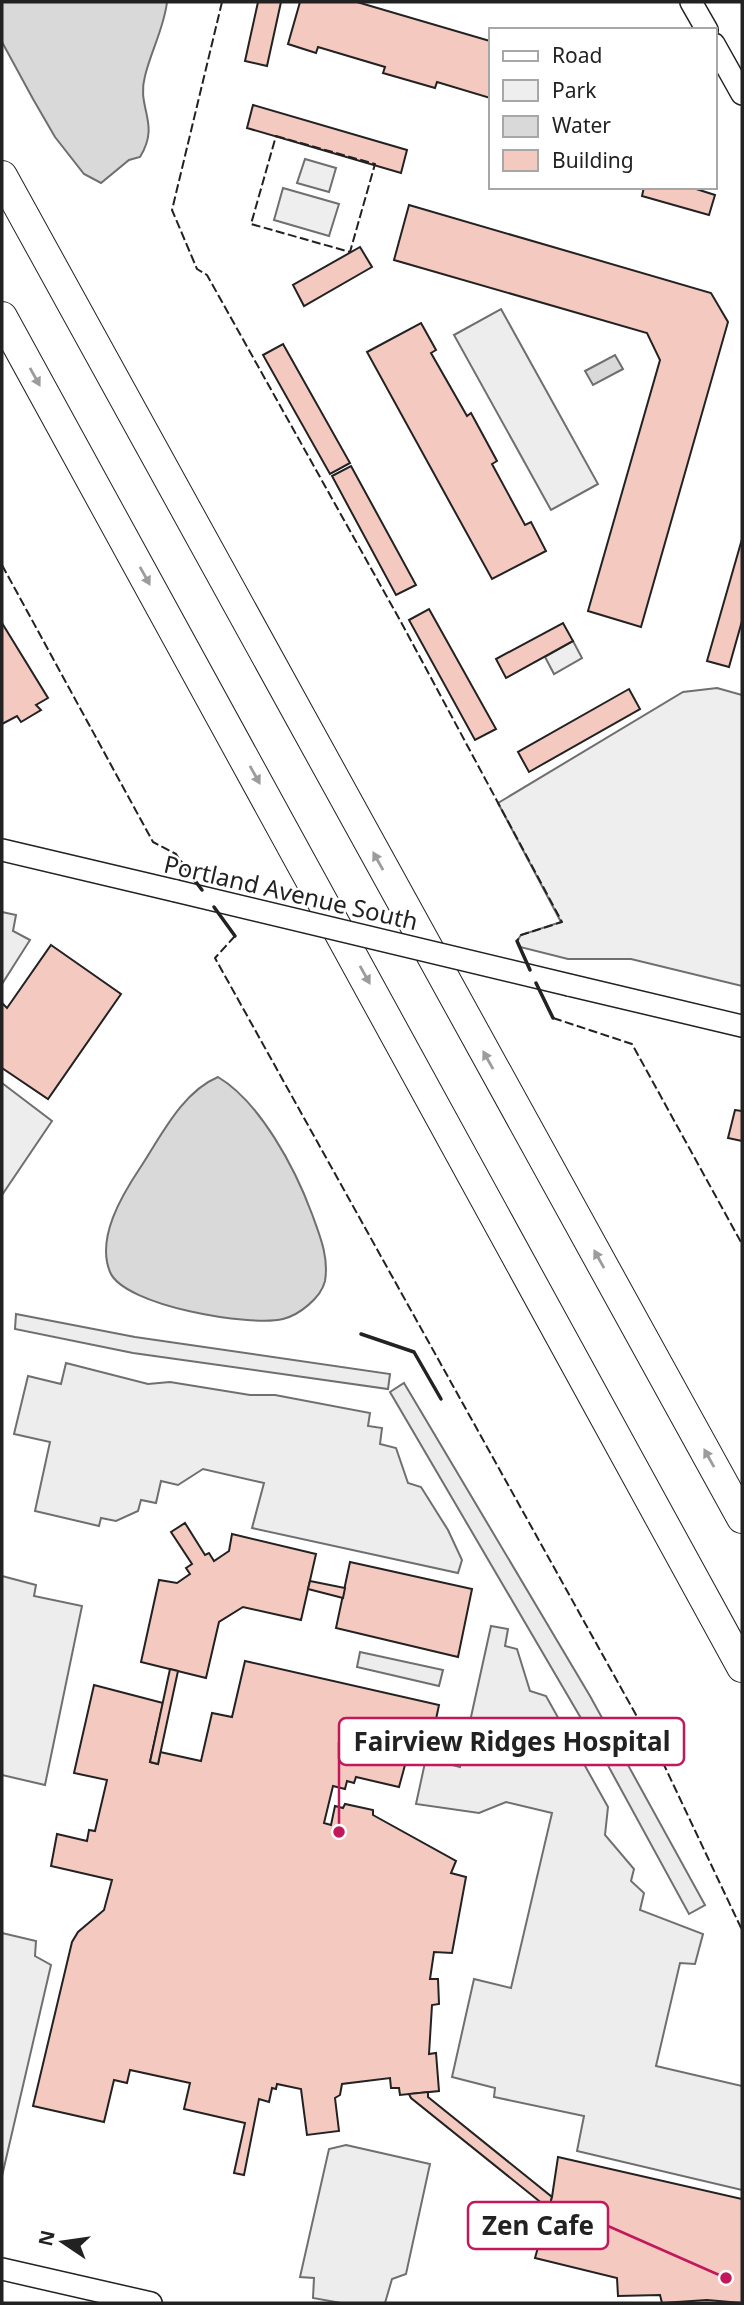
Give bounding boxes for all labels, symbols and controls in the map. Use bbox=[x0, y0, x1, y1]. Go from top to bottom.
legend bbox=[489, 28, 716, 189]
text: Road bbox=[552, 41, 602, 69]
text: Park bbox=[552, 76, 597, 104]
text: Water bbox=[552, 111, 611, 139]
text: Building bbox=[552, 146, 634, 174]
one-way arrow bbox=[29, 367, 41, 387]
one-way arrow bbox=[139, 566, 151, 586]
one-way arrow bbox=[249, 766, 261, 785]
street label: Portland Avenue South bbox=[161, 847, 421, 937]
one-way arrow bbox=[372, 851, 384, 871]
one-way arrow bbox=[359, 965, 371, 984]
one-way arrow bbox=[482, 1050, 494, 1070]
one-way arrow bbox=[593, 1249, 605, 1269]
one-way arrow bbox=[703, 1448, 715, 1468]
callout: Fairview Ridges Hospital bbox=[339, 1718, 684, 1765]
text: Fairview Ridges Hospital bbox=[354, 1723, 670, 1759]
callout: Zen Cafe bbox=[468, 2202, 608, 2249]
north arrow bbox=[28, 2207, 98, 2277]
text: Zen Cafe bbox=[482, 2207, 594, 2243]
text: N bbox=[32, 2228, 61, 2249]

